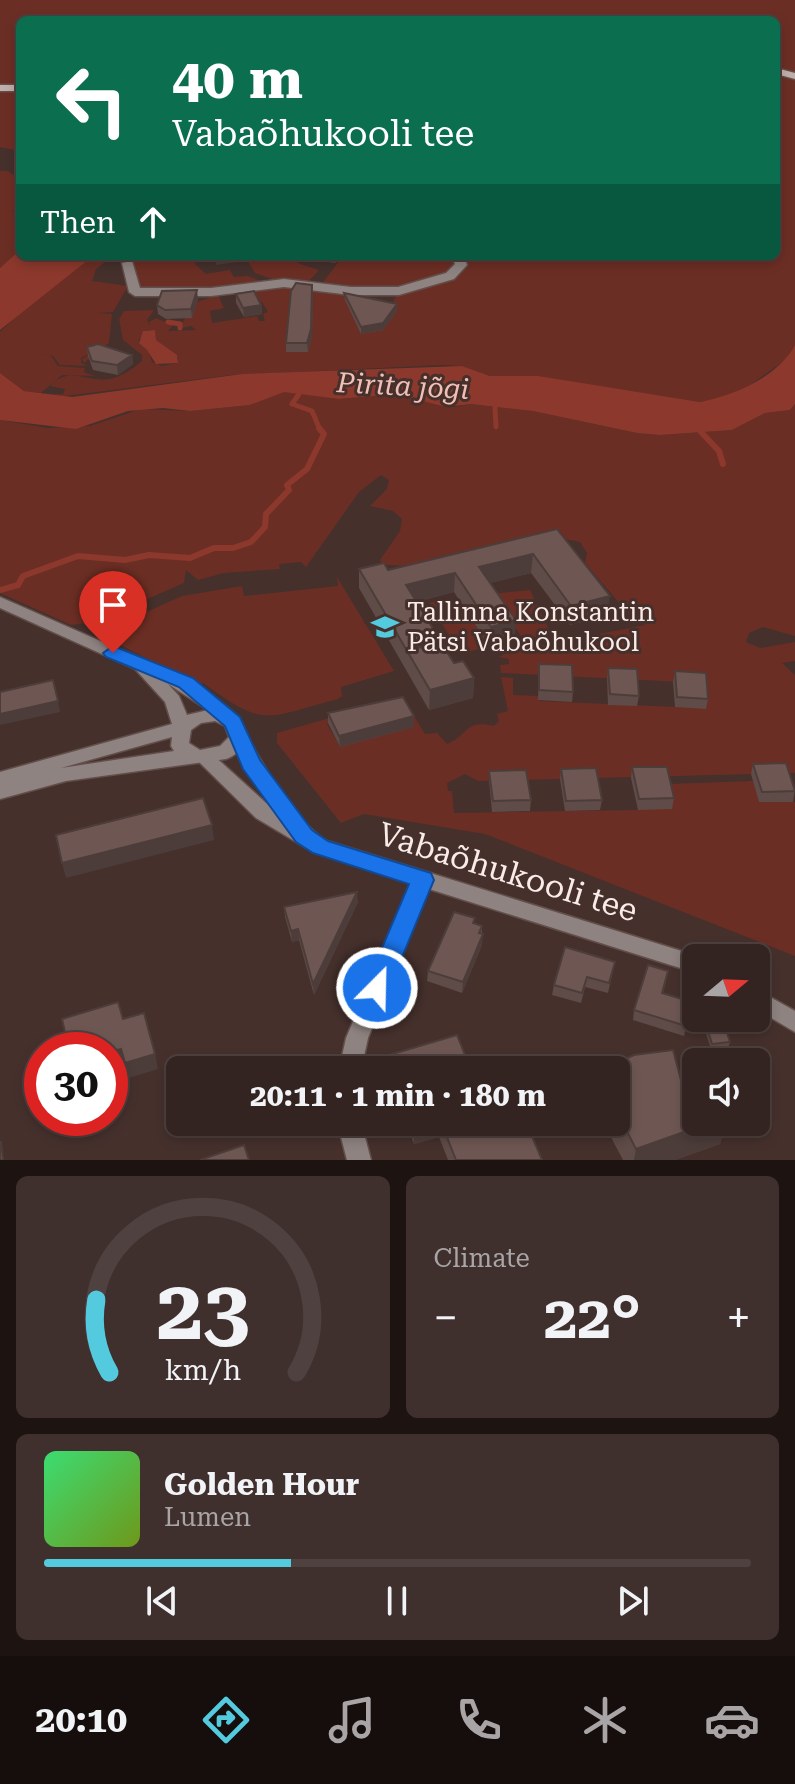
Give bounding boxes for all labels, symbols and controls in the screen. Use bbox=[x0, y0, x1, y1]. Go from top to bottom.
text: 40 m bbox=[172, 46, 303, 112]
icon: left bbox=[40, 48, 144, 152]
text: Vabaõhukooli tee bbox=[172, 113, 474, 155]
icon: ahead bbox=[131, 200, 175, 244]
text: Then bbox=[40, 205, 115, 240]
water label: Pirita jõgi bbox=[335, 366, 470, 406]
pin bbox=[79, 571, 147, 653]
icon: arrive bbox=[91, 583, 135, 627]
place label: Tallinna Konstantin Pätsi Vabaõhukool bbox=[407, 597, 654, 657]
school or university icon: Tallinna Konstantin Pätsi Vabaõhukool bbox=[370, 612, 400, 642]
street label: Vabaõhukooli tee bbox=[374, 815, 642, 929]
north arrow bbox=[682, 944, 770, 1032]
map controls bbox=[682, 944, 770, 1136]
position arrow bbox=[335, 946, 419, 1030]
speed limit sign: 30 bbox=[24, 1032, 128, 1136]
button: sound bbox=[682, 1048, 770, 1136]
text: 20:11 · 1 min · 180 m bbox=[250, 1078, 546, 1113]
text: Climate bbox=[434, 1243, 530, 1273]
text: 23 bbox=[156, 1262, 249, 1359]
text: 22° bbox=[544, 1282, 641, 1353]
text: − bbox=[434, 1292, 458, 1344]
text: + bbox=[726, 1292, 751, 1344]
text: km/h bbox=[164, 1353, 241, 1387]
text: Golden Hour bbox=[164, 1467, 359, 1502]
text: Lumen bbox=[164, 1502, 251, 1532]
icon: previous bbox=[140, 1579, 184, 1623]
icon: pause bbox=[375, 1579, 419, 1623]
icon: next bbox=[611, 1579, 655, 1623]
icon: directions bbox=[198, 1692, 254, 1748]
icon: music bbox=[324, 1692, 380, 1748]
icon: phone bbox=[451, 1692, 507, 1748]
icon: climate bbox=[577, 1692, 633, 1748]
icon: car bbox=[704, 1692, 760, 1748]
text: 20:10 bbox=[35, 1699, 127, 1741]

